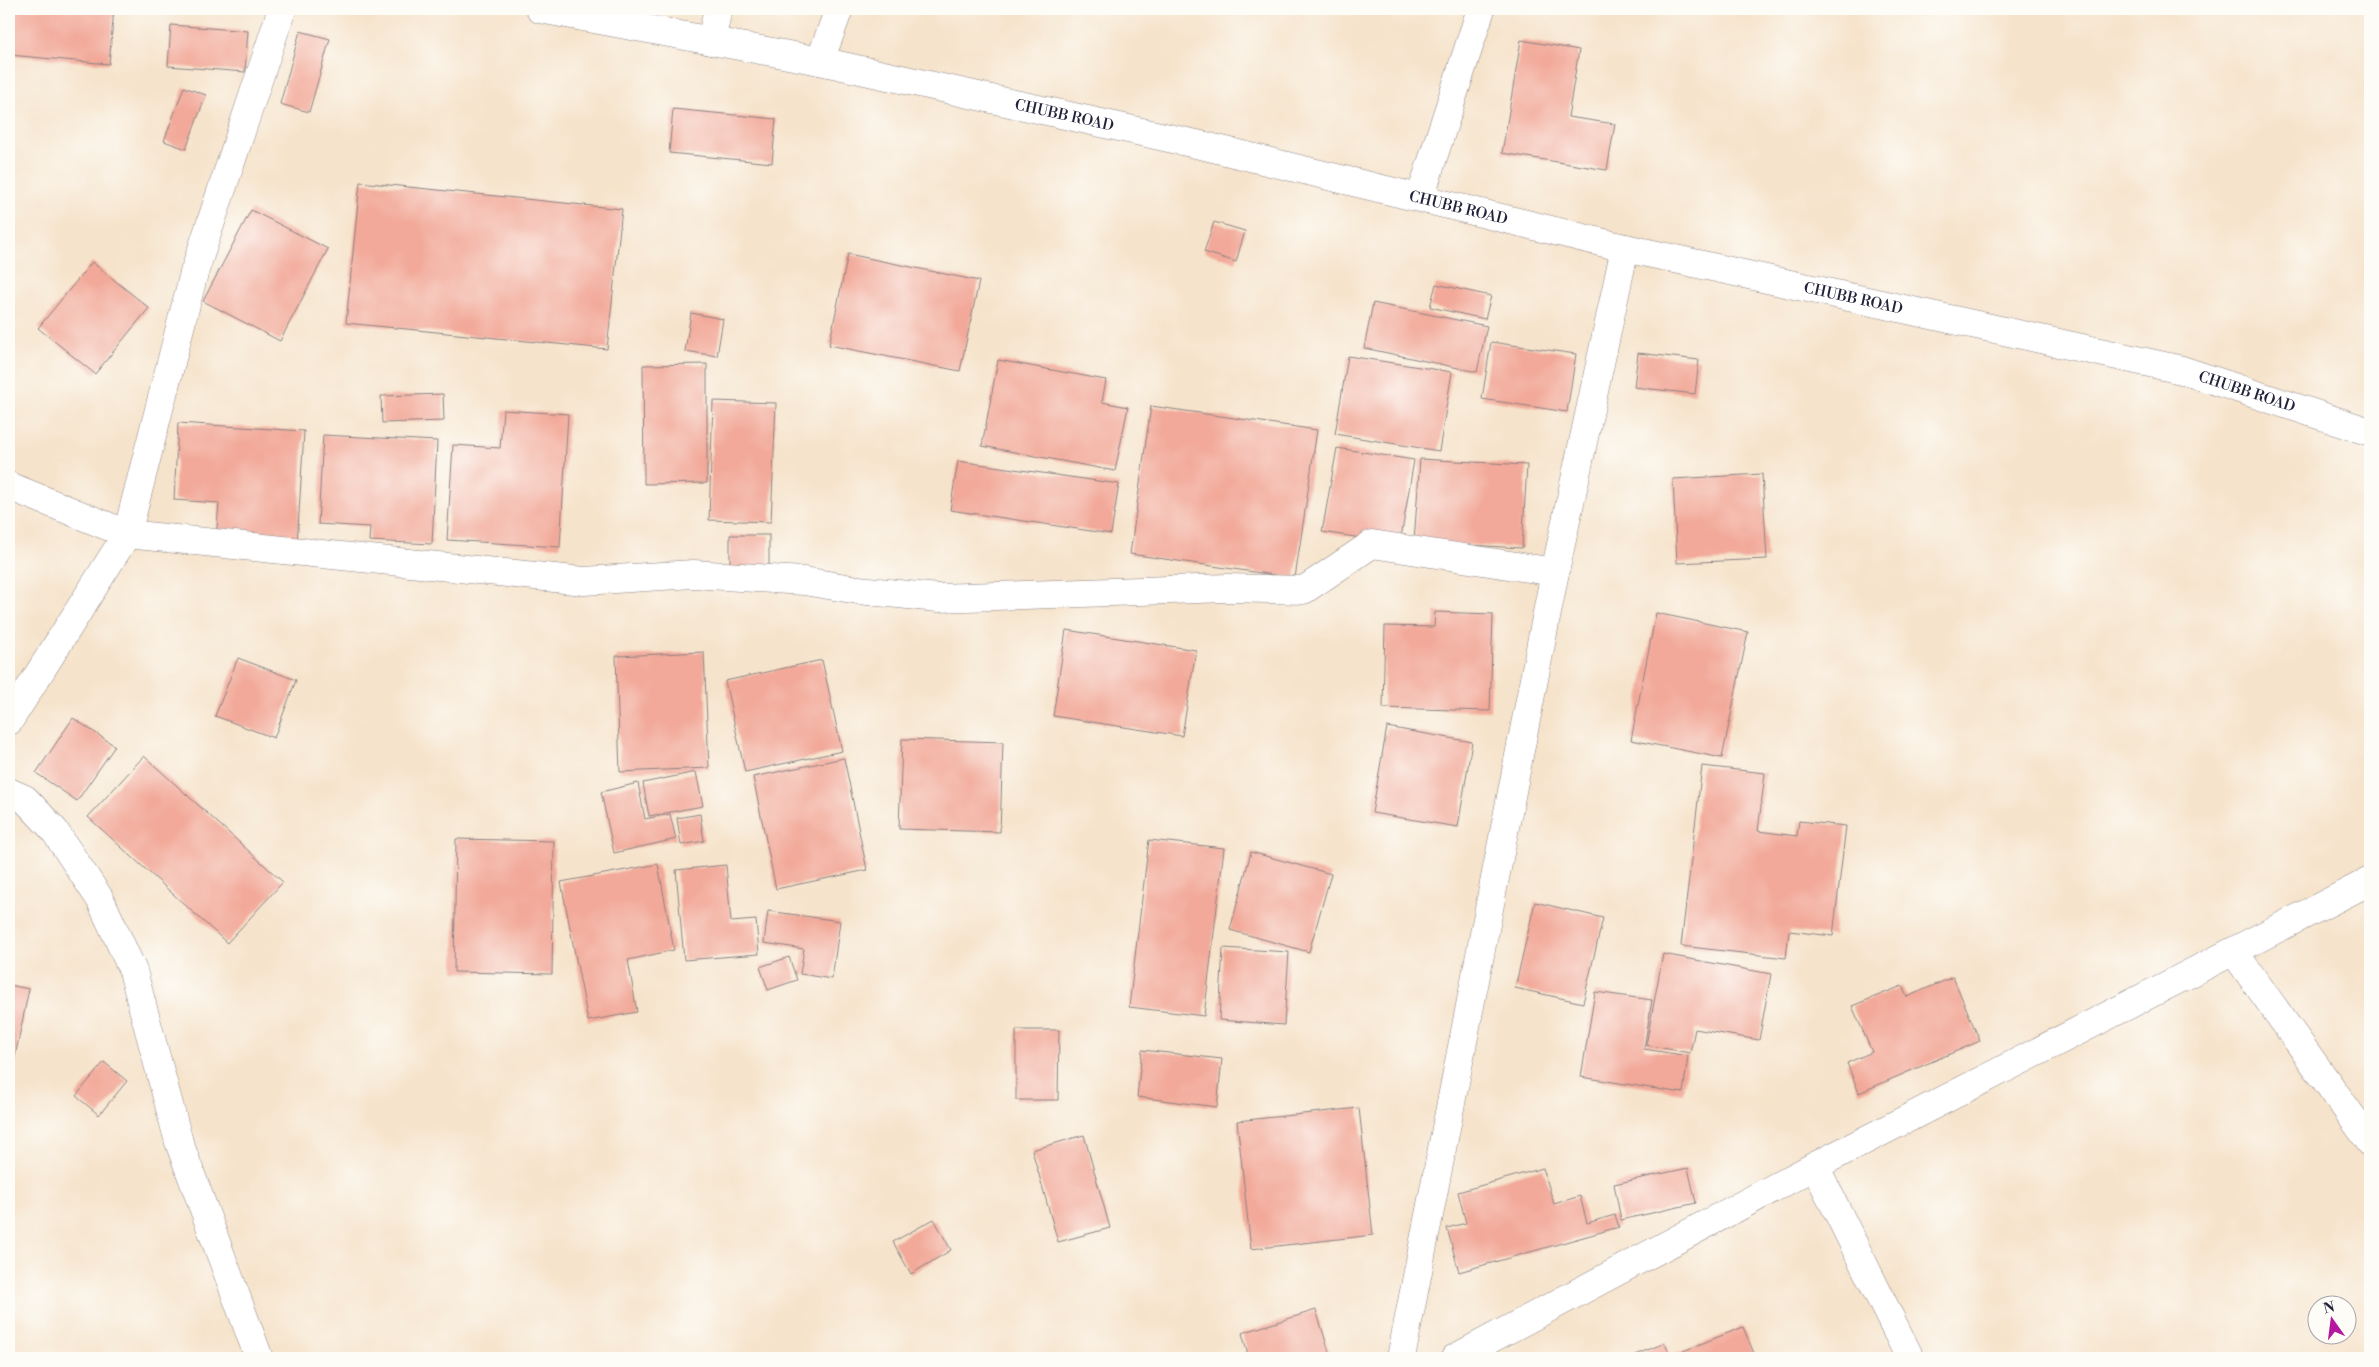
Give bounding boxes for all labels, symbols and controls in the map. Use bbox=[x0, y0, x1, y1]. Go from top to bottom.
street label: CHUBB ROAD bbox=[1013, 95, 1116, 136]
street label: CHUBB ROAD bbox=[1407, 187, 1510, 229]
street label: CHUBB ROAD bbox=[1802, 278, 1905, 319]
street label: CHUBB ROAD bbox=[2196, 367, 2298, 417]
north arrow bbox=[2306, 1294, 2356, 1344]
text: N bbox=[2322, 1298, 2337, 1318]

